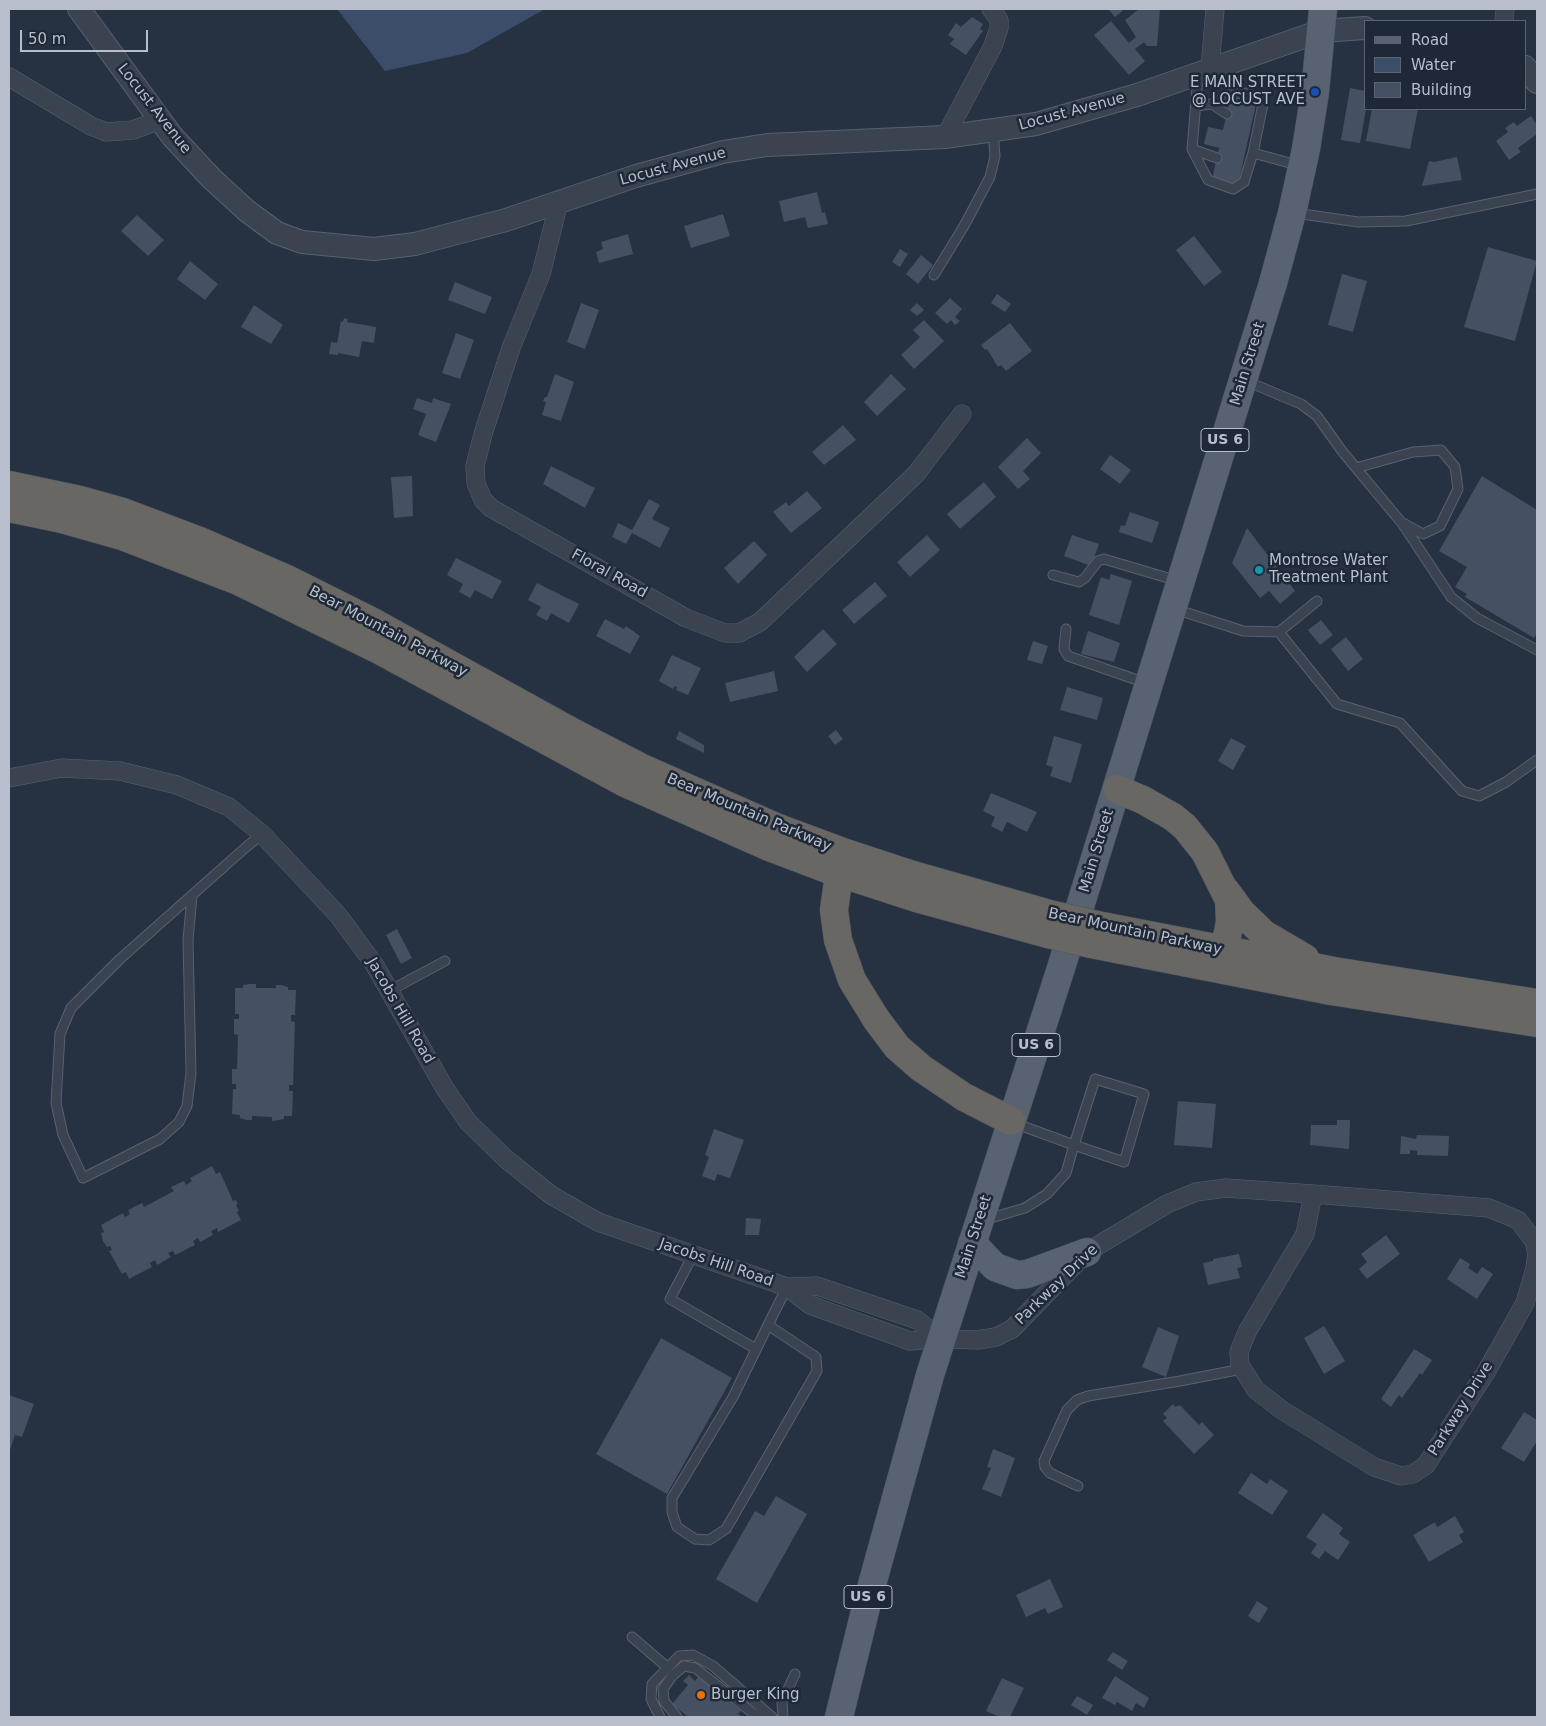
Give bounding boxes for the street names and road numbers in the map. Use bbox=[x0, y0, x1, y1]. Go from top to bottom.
street label: Locust Avenue bbox=[113, 60, 195, 158]
street label: Locust Avenue bbox=[1017, 89, 1127, 135]
street label: Locust Avenue bbox=[618, 144, 728, 190]
street label: Main Street bbox=[1227, 320, 1269, 408]
road number: US 6 bbox=[1201, 428, 1249, 452]
street label: Floral Road bbox=[568, 546, 650, 602]
street label: Bear Mountain Parkway bbox=[306, 582, 470, 682]
street label: Bear Mountain Parkway bbox=[664, 770, 834, 856]
street label: Main Street bbox=[1076, 807, 1118, 895]
street label: Bear Mountain Parkway bbox=[1047, 905, 1223, 959]
street label: Jacobs Hill Road bbox=[362, 955, 438, 1067]
road number: US 6 bbox=[1012, 1034, 1060, 1056]
street label: Main Street bbox=[952, 1193, 996, 1281]
street label: Jacobs Hill Road bbox=[657, 1235, 775, 1291]
street label: Parkway Drive bbox=[1012, 1241, 1102, 1329]
street label: Parkway Drive bbox=[1425, 1359, 1497, 1459]
road number: US 6 bbox=[844, 1585, 892, 1608]

